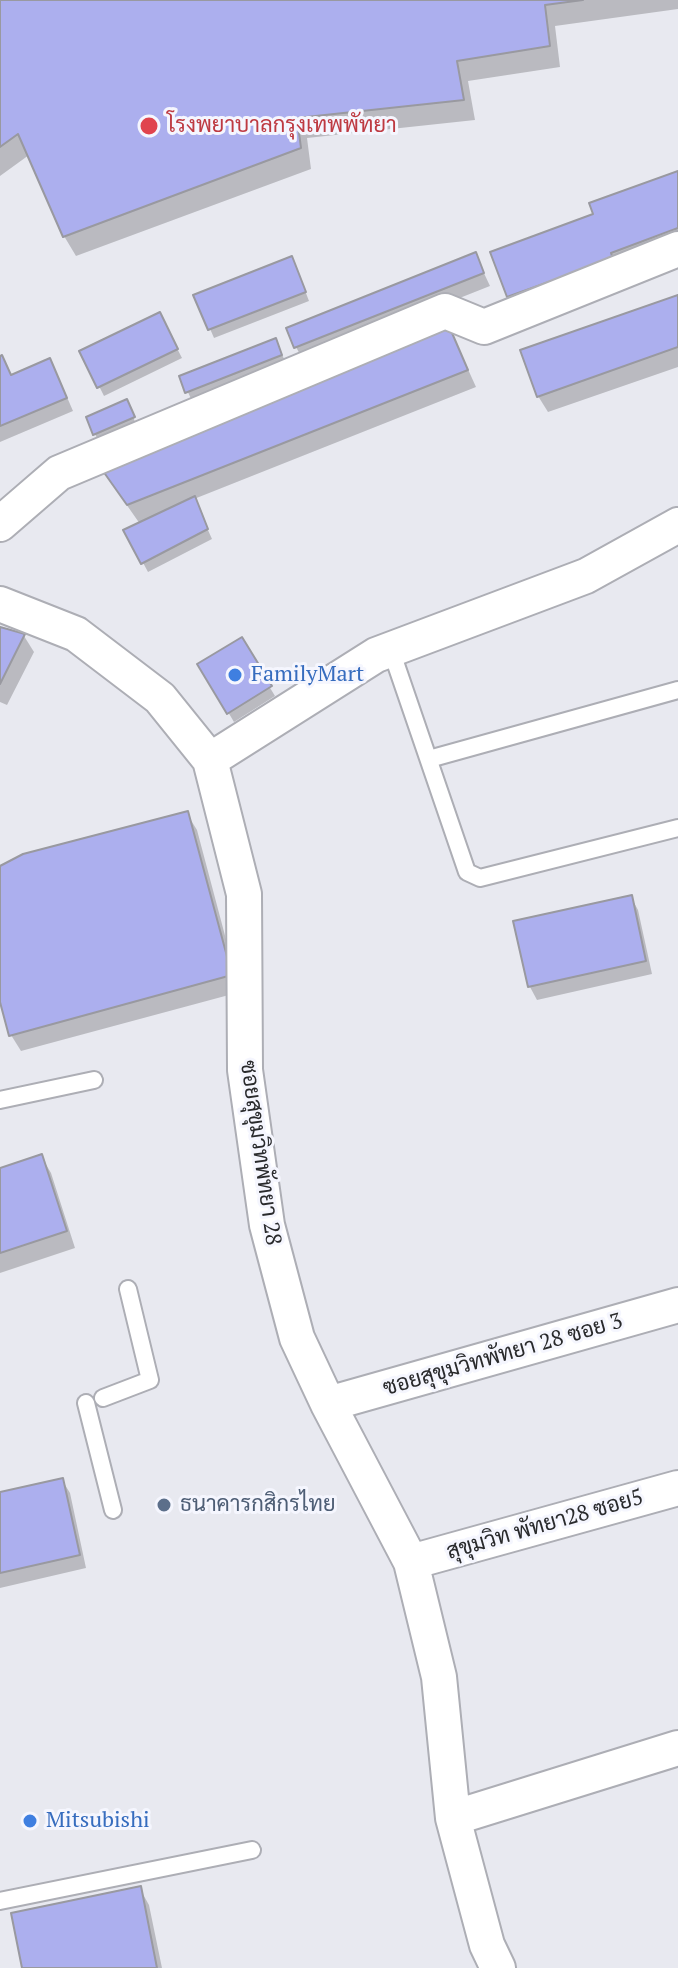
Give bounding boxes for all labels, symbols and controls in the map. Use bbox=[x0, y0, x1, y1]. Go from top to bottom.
place label: โรงพยาบาลกรุงเทพพัทยา bbox=[167, 113, 397, 139]
marker: โรงพยาบาลกรุงเทพพัทยา bbox=[138, 115, 160, 137]
place label: FamilyMart bbox=[251, 662, 364, 688]
marker: FamilyMart bbox=[226, 666, 244, 684]
street label: ซอยสุขุมวิทพัทยา 28 bbox=[234, 1059, 286, 1247]
street label: ซอยสุขุมวิทพัทยา 28 ซอย 3 bbox=[380, 1308, 626, 1402]
street label: สุขุมวิท พัทยา28 ซอย5 bbox=[444, 1484, 646, 1566]
place label: ธนาคารกสิกรไทย bbox=[180, 1492, 336, 1518]
marker: ธนาคารกสิกรไทย bbox=[155, 1496, 173, 1514]
place label: Mitsubishi bbox=[46, 1808, 150, 1834]
marker: Mitsubishi bbox=[21, 1812, 39, 1830]

